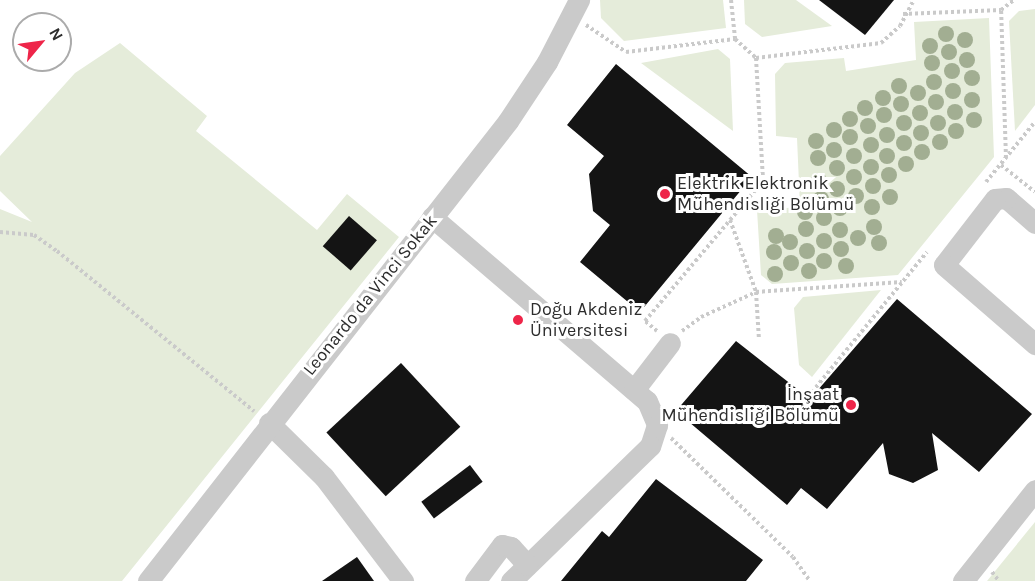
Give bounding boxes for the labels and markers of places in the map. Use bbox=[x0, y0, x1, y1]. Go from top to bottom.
place label: Elektrik Elektronik Mühendisliği Bölümü bbox=[677, 173, 855, 216]
marker: Elektrik Elektronik Mühendisliği Bölümü bbox=[658, 187, 672, 201]
place label: Doğu Akdeniz Üniversitesi bbox=[530, 299, 642, 342]
marker: Doğu Akdeniz Üniversitesi bbox=[511, 313, 525, 327]
place label: İnşaat Mühendisliği Bölümü bbox=[661, 384, 839, 426]
marker: İnşaat Mühendisliği Bölümü bbox=[844, 398, 858, 412]

